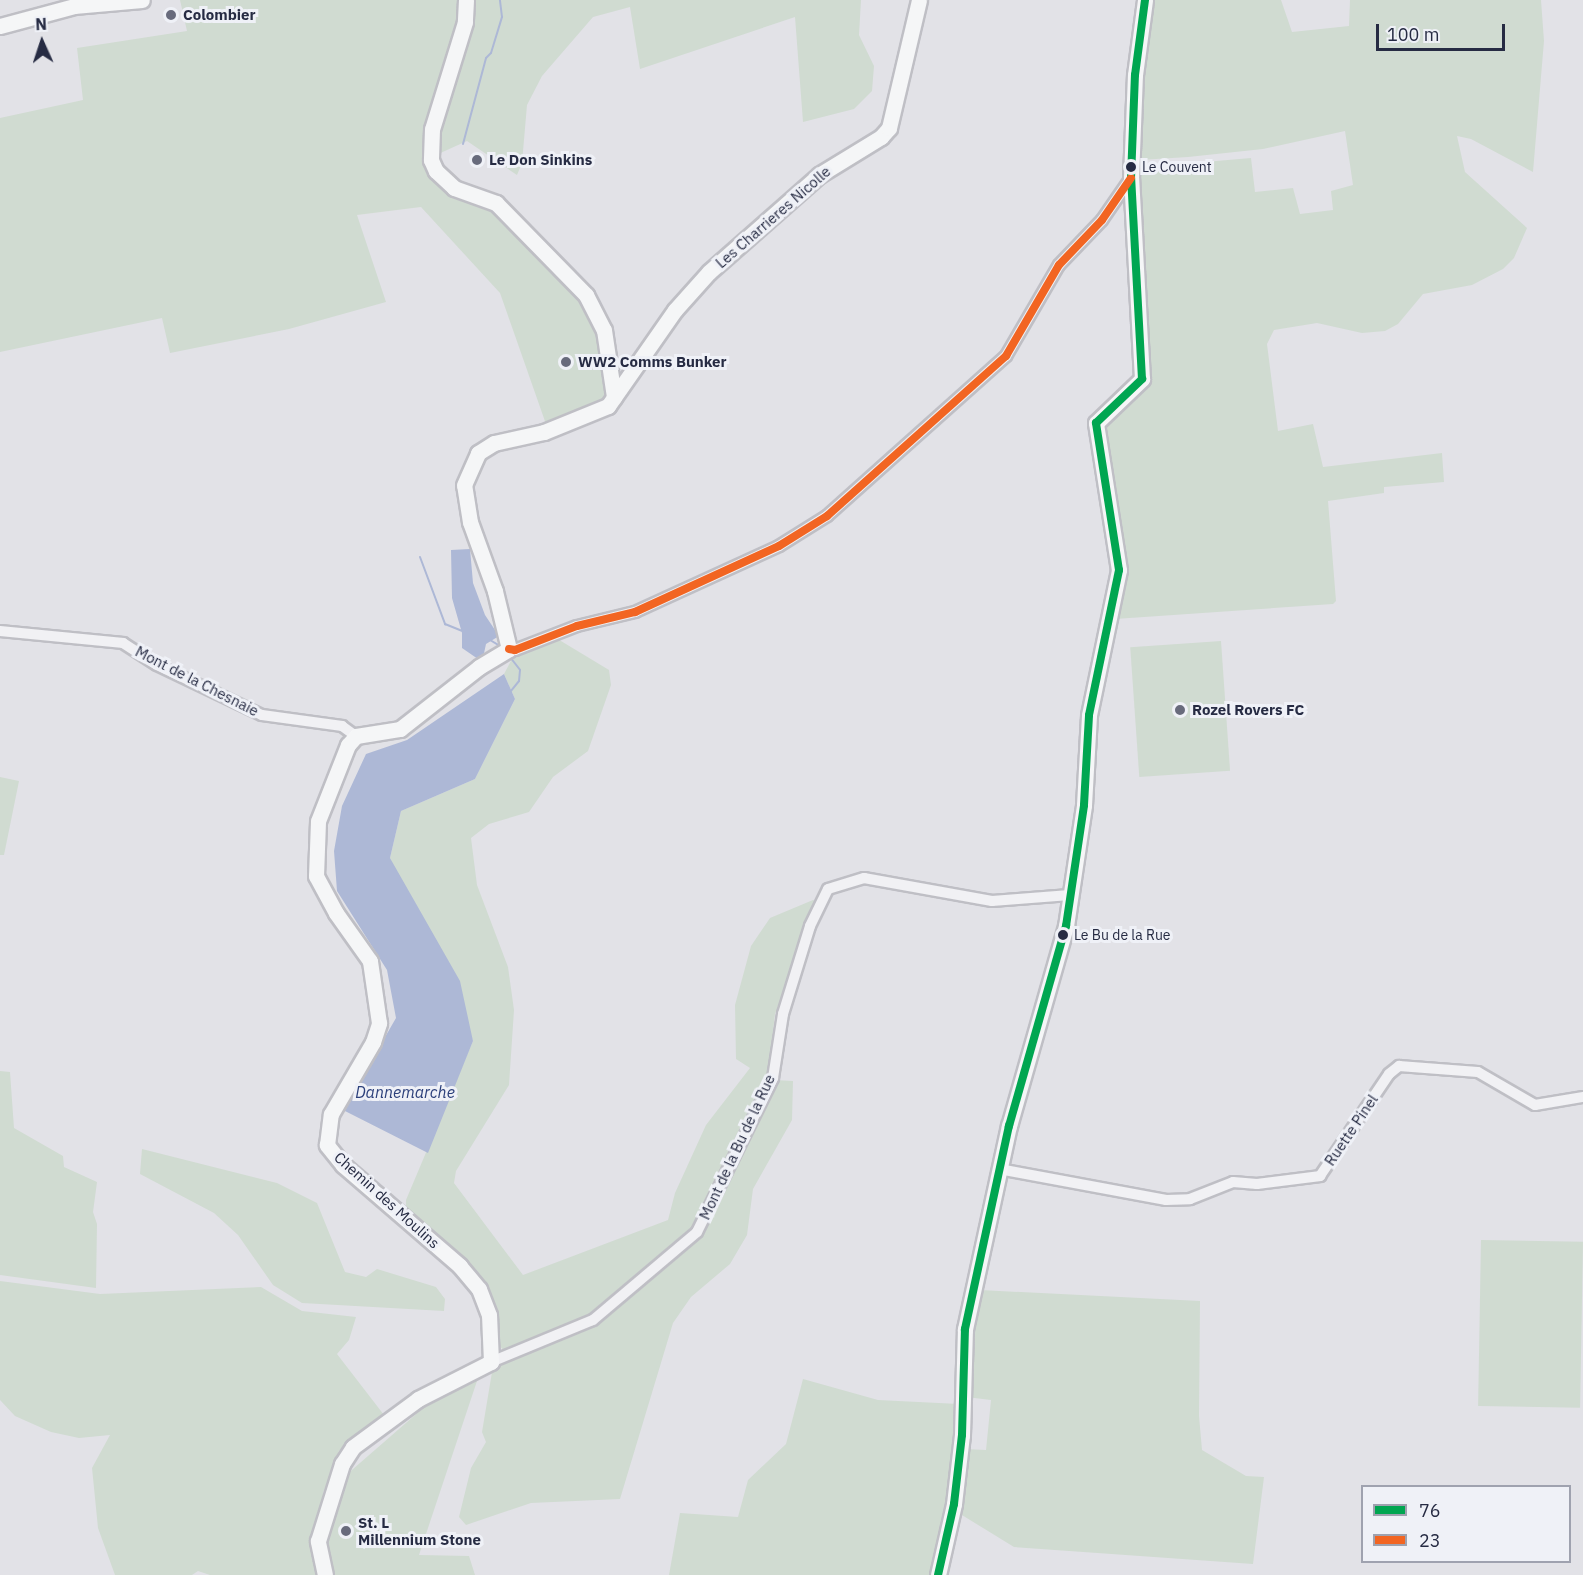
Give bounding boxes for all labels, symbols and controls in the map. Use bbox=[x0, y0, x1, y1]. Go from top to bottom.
place label: Colombier bbox=[183, 6, 256, 24]
marker: Colombier bbox=[164, 8, 178, 22]
north arrow bbox=[12, 12, 72, 72]
scale bar bbox=[1379, 12, 1508, 50]
text: N bbox=[35, 14, 47, 34]
text: 100 m bbox=[1387, 23, 1439, 46]
place label: Le Don Sinkins bbox=[489, 151, 592, 169]
marker: Le Don Sinkins bbox=[470, 153, 484, 167]
place label: Le Couvent bbox=[1142, 159, 1212, 175]
marker: Le Couvent bbox=[1125, 161, 1137, 173]
street label: Les Charrieres Nicolle bbox=[712, 162, 834, 272]
place label: WW2 Comms Bunker bbox=[578, 353, 727, 371]
marker: WW2 Comms Bunker bbox=[559, 355, 573, 369]
street label: Mont de la Chesnaie bbox=[132, 642, 262, 720]
place label: Rozel Rovers FC bbox=[1192, 701, 1304, 719]
marker: Rozel Rovers FC bbox=[1173, 703, 1187, 717]
place label: Le Bu de la Rue bbox=[1074, 927, 1171, 943]
marker: Le Bu de la Rue bbox=[1057, 929, 1069, 941]
street label: Mont de la Bu de la Rue bbox=[695, 1071, 779, 1223]
water label: Dannemarche bbox=[355, 1082, 455, 1102]
street label: Ruette Pinel bbox=[1321, 1091, 1381, 1169]
street label: Chemin des Moulins bbox=[331, 1148, 443, 1252]
legend bbox=[1361, 1485, 1571, 1563]
text: 76 bbox=[1419, 1499, 1441, 1522]
place label: St. L Millennium Stone bbox=[358, 1513, 481, 1548]
marker: St. L Millennium Stone bbox=[339, 1524, 353, 1538]
text: 23 bbox=[1419, 1529, 1441, 1552]

